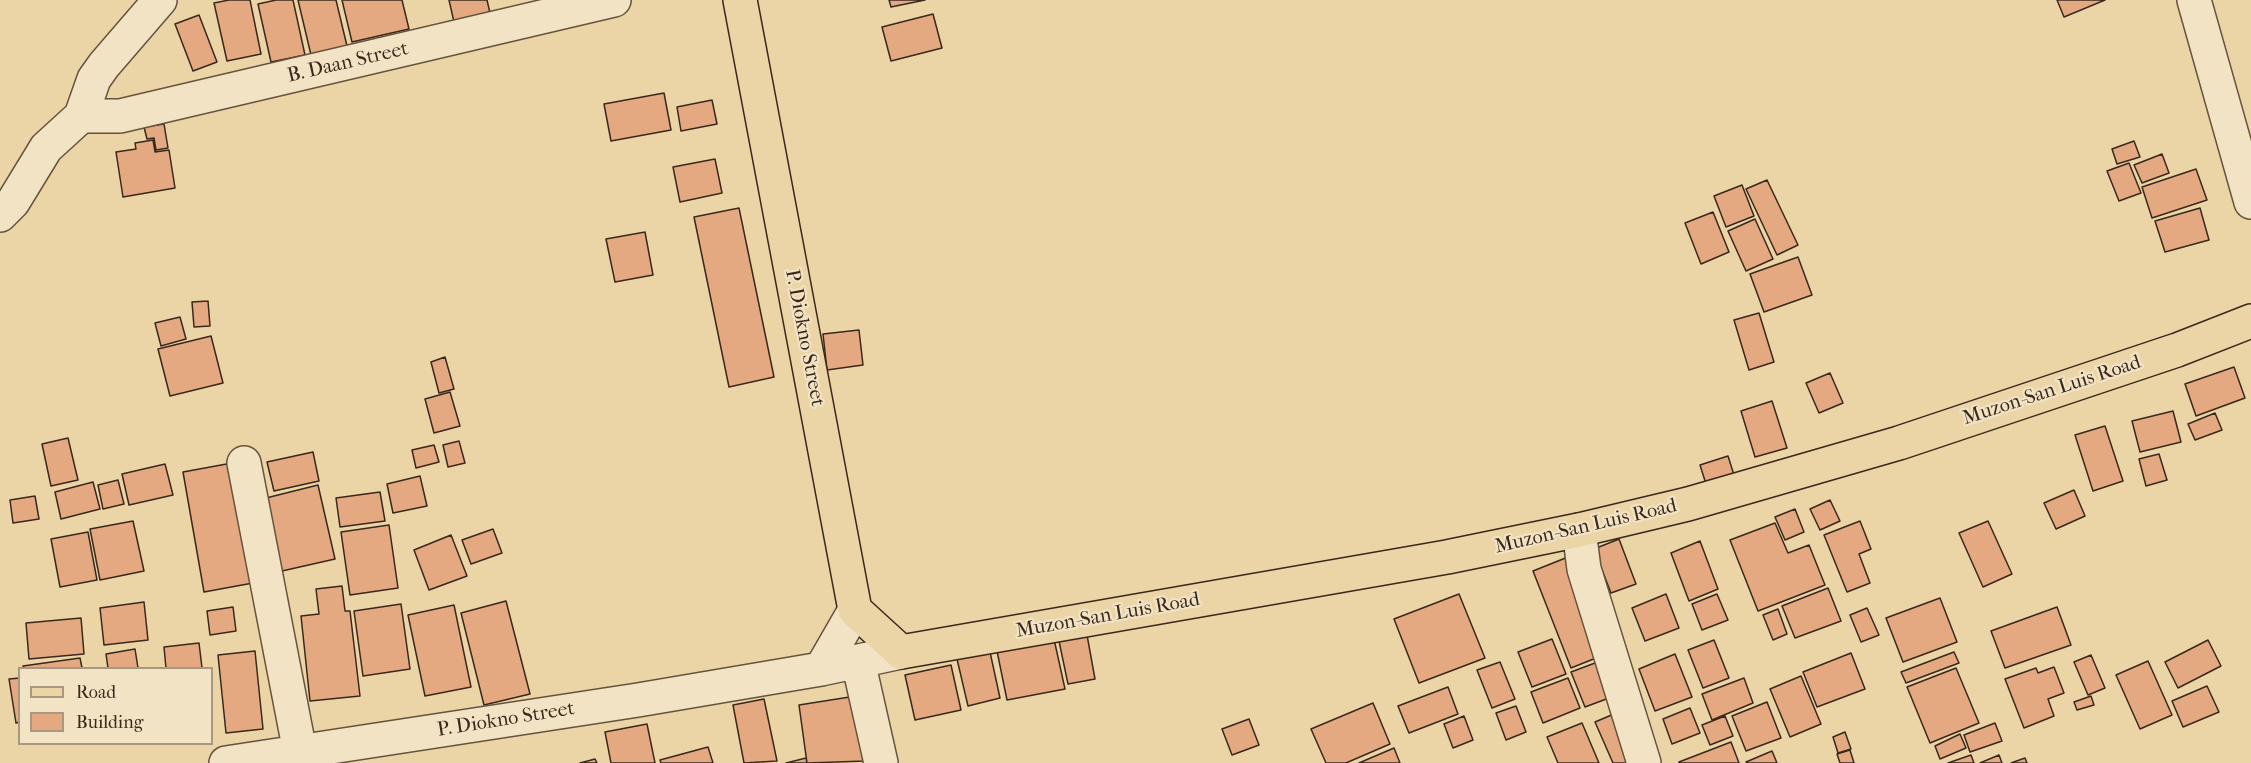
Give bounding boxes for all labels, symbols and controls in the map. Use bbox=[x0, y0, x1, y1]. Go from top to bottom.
street label: B. Daan Street bbox=[285, 37, 411, 89]
street label: P. Diokno Street bbox=[779, 267, 829, 409]
street label: Muzon-San Luis Road bbox=[1960, 351, 2144, 431]
street label: Muzon-San Luis Road bbox=[1493, 494, 1679, 560]
street label: Muzon-San Luis Road bbox=[1014, 588, 1202, 644]
legend bbox=[18, 667, 213, 745]
text: Road bbox=[76, 682, 116, 703]
street label: P. Diokno Street bbox=[435, 697, 577, 743]
text: Building bbox=[76, 712, 143, 733]

